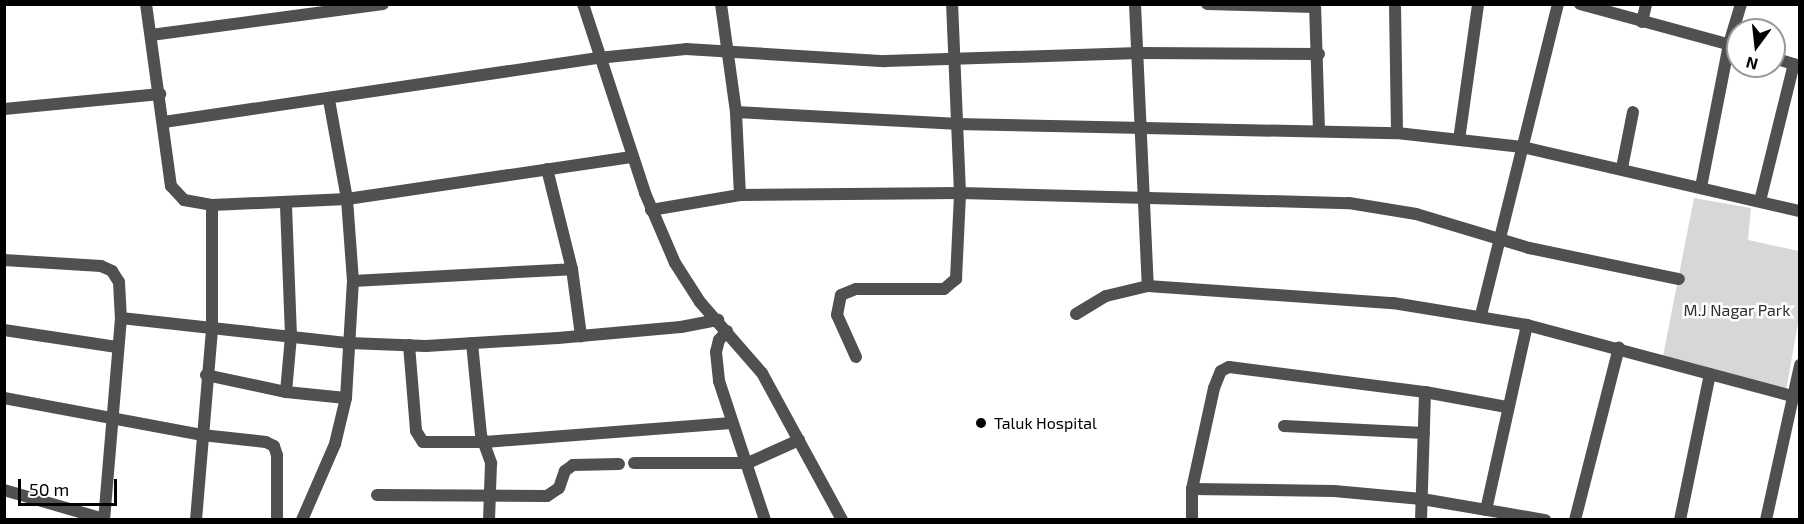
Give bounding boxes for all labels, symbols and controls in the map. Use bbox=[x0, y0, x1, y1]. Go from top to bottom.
north arrow bbox=[1726, 18, 1786, 78]
text: N bbox=[1744, 53, 1760, 75]
park label: M.J Nagar Park bbox=[1683, 300, 1791, 320]
place label: Taluk Hospital bbox=[994, 413, 1097, 433]
marker: Taluk Hospital bbox=[972, 414, 990, 432]
scale bar bbox=[21, 467, 120, 505]
text: 50 m bbox=[29, 478, 69, 500]

